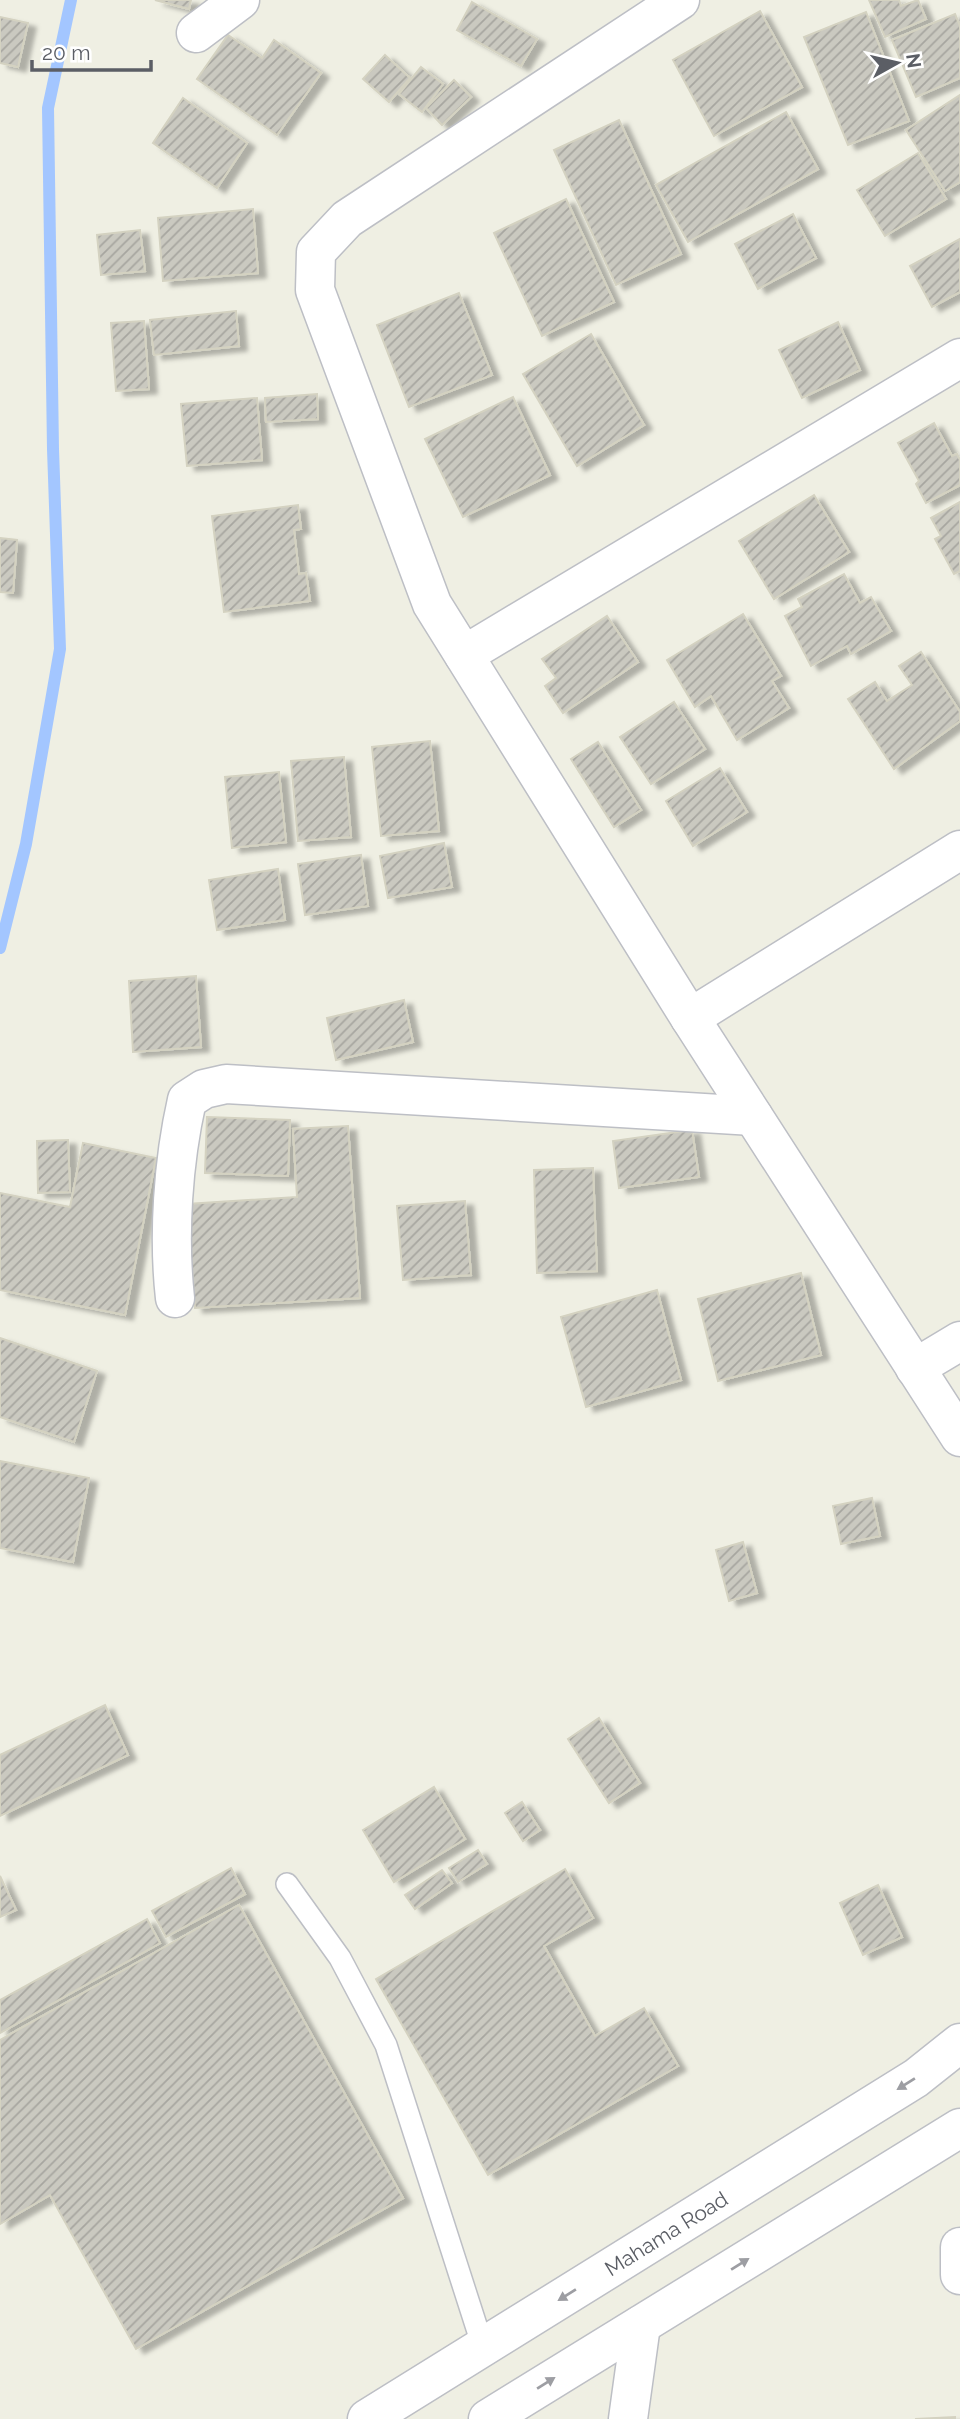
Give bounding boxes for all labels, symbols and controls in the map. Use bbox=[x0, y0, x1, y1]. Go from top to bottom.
scale bar bbox=[32, 28, 150, 72]
north arrow bbox=[862, 28, 932, 98]
text: 20 m bbox=[42, 40, 90, 65]
text: N bbox=[902, 52, 926, 69]
one-way arrow bbox=[896, 2078, 915, 2091]
street label: Mahama Road bbox=[600, 2186, 732, 2281]
one-way arrow bbox=[730, 2258, 749, 2270]
one-way arrow bbox=[557, 2288, 576, 2301]
one-way arrow bbox=[536, 2377, 555, 2390]

